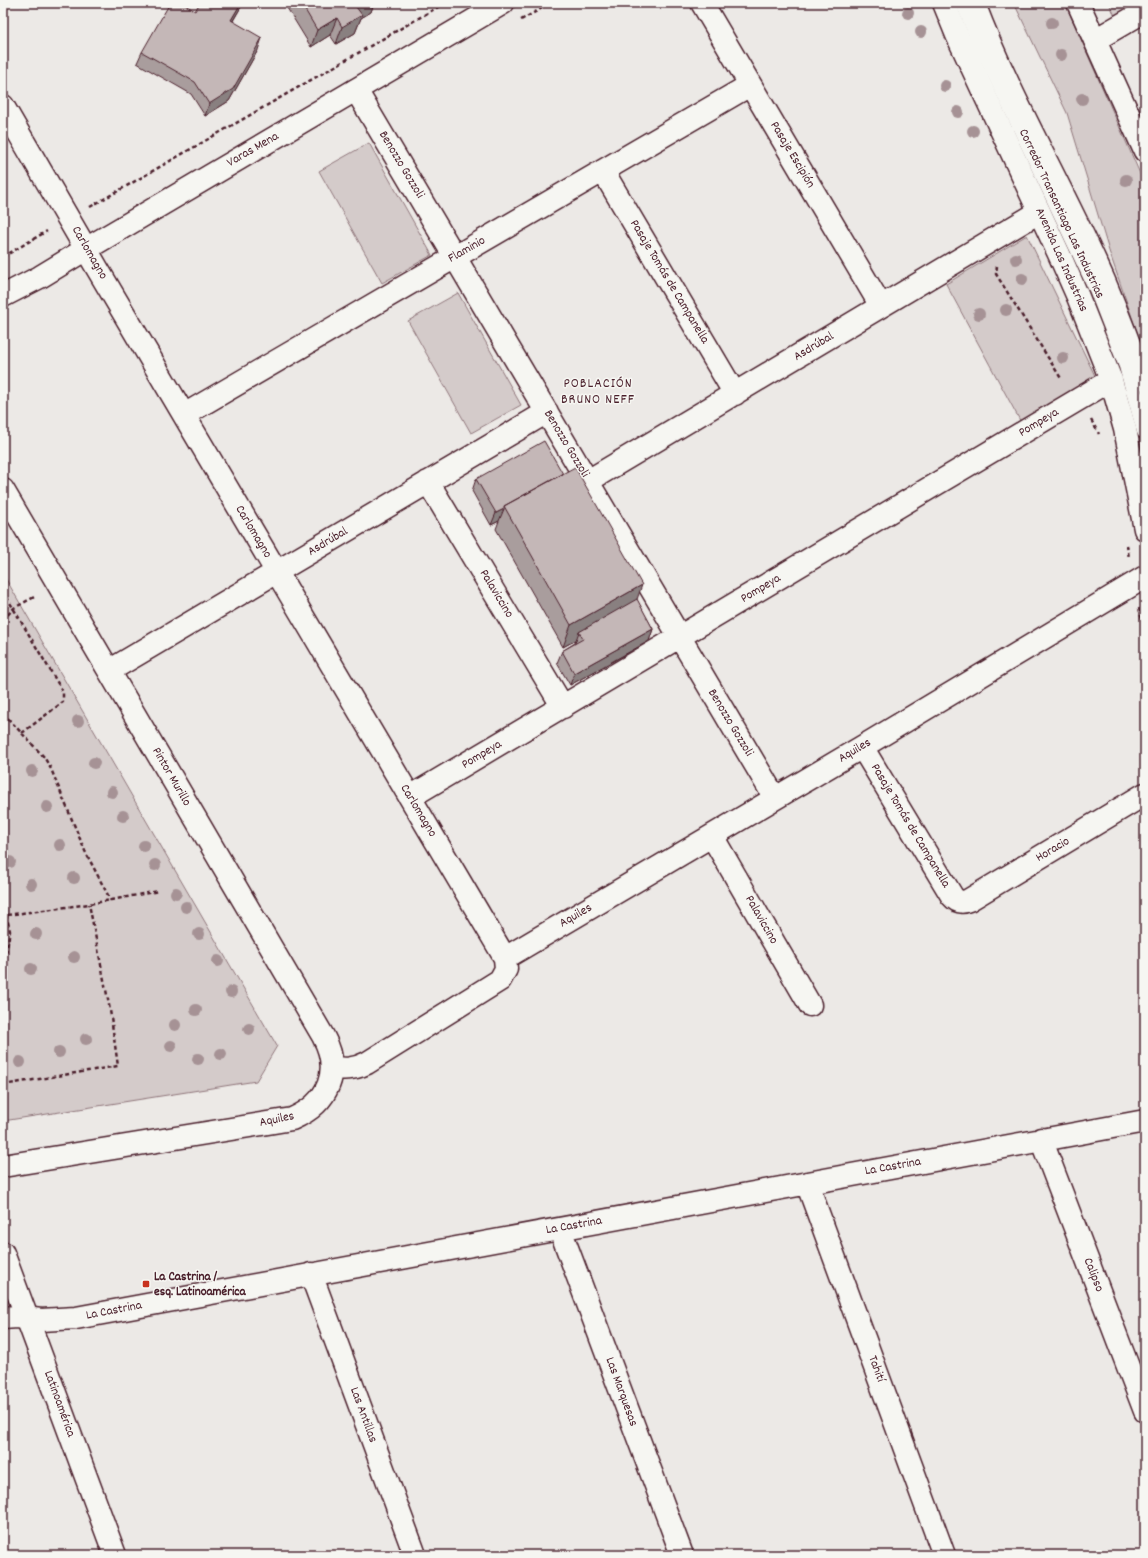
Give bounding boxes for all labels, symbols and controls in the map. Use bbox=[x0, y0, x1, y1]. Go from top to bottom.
street label: Pasaje Escipión bbox=[765, 118, 819, 192]
street label: Corredor Transantiago Las Industrias bbox=[1013, 126, 1109, 302]
street label: Varas Mena bbox=[223, 127, 283, 173]
street label: Benozzo Gozzoli bbox=[373, 128, 429, 203]
street label: Avenida Las Industrias bbox=[1029, 205, 1093, 315]
street label: Pasaje Tomás de Campanella bbox=[624, 216, 714, 348]
street label: Carlomagno bbox=[66, 223, 112, 283]
street label: Flaminio bbox=[445, 232, 489, 268]
street label: Asdrúbal bbox=[790, 328, 838, 366]
district label: POBLACIÓN BRUNO NEFF bbox=[561, 374, 635, 410]
street label: Pompeya bbox=[1015, 403, 1063, 442]
street label: Benozzo Gozzoli bbox=[538, 407, 594, 482]
street label: Carlomagno bbox=[230, 502, 276, 562]
street label: Asdrúbal bbox=[304, 523, 352, 561]
street label: Palaviccino bbox=[474, 566, 518, 622]
street label: Pompeya bbox=[737, 569, 785, 608]
street label: Benozzo Gozzoli bbox=[702, 686, 758, 761]
street label: Aquiles bbox=[835, 734, 875, 768]
street label: Pompeya bbox=[458, 735, 506, 774]
street label: Pintor Murillo bbox=[147, 744, 196, 810]
street label: Pasaje Tomás de Campanella bbox=[865, 760, 955, 892]
street label: Carlomagno bbox=[395, 781, 441, 841]
street label: Horacio bbox=[1032, 832, 1074, 868]
street label: Palaviccino bbox=[739, 892, 783, 948]
street label: Aquiles bbox=[556, 899, 596, 933]
street label: Aquiles bbox=[258, 1107, 296, 1133]
street label: La Castrina bbox=[864, 1153, 923, 1181]
street label: La Castrina bbox=[545, 1212, 604, 1240]
street label: Calipso bbox=[1078, 1255, 1108, 1295]
place label: La Castrina / esq. Latinoamérica bbox=[154, 1268, 247, 1302]
marker: La Castrina / esq. Latinoamérica bbox=[141, 1279, 151, 1289]
street label: La Castrina bbox=[84, 1296, 144, 1326]
street label: Tahití bbox=[862, 1353, 890, 1386]
street label: Las Marquesas bbox=[600, 1355, 642, 1429]
street label: Latinoamérica bbox=[38, 1368, 80, 1441]
street label: Las Antillas bbox=[344, 1385, 382, 1445]

